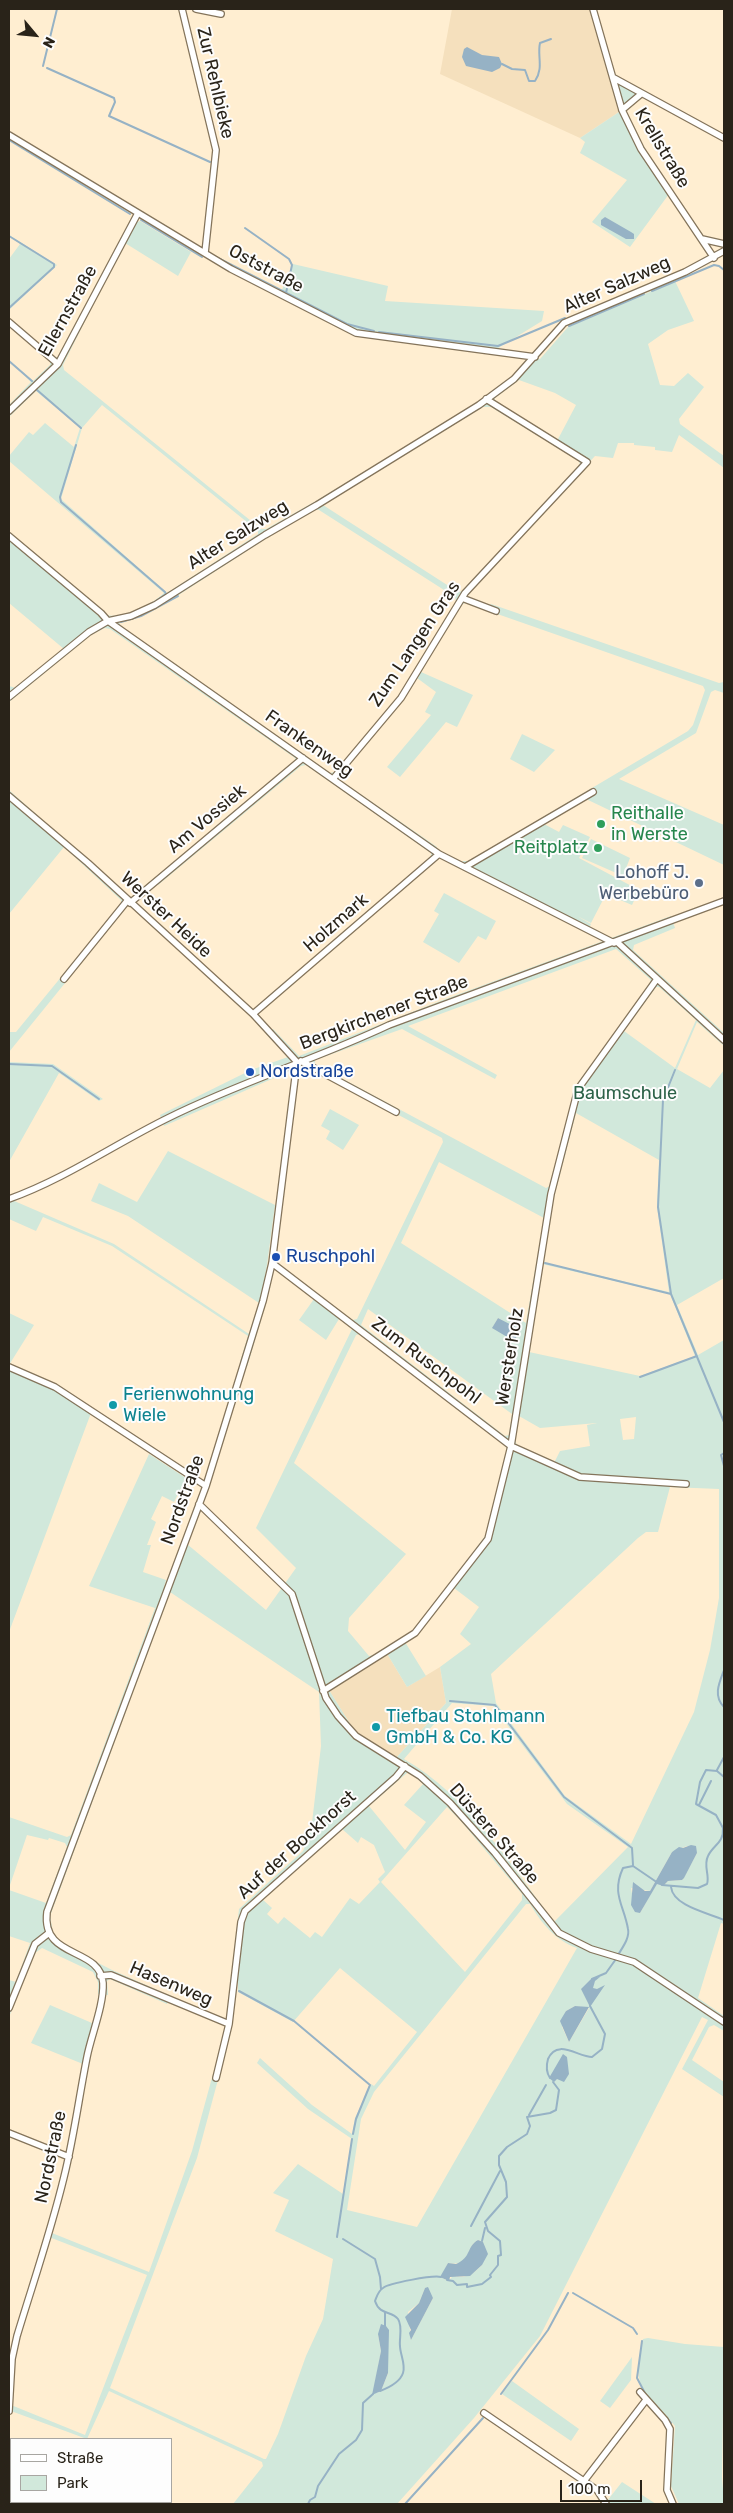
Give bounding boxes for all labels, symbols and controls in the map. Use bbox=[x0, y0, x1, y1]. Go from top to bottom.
north arrow bbox=[10, 10, 60, 60]
street label: Zur Rehlbieke bbox=[192, 25, 238, 141]
text: N bbox=[39, 34, 59, 51]
street label: Krellstraße bbox=[630, 104, 694, 192]
street label: Oststraße bbox=[225, 240, 307, 298]
street label: Alter Salzweg bbox=[560, 252, 674, 318]
street label: Ellernstraße bbox=[34, 262, 102, 360]
street label: Alter Salzweg bbox=[184, 496, 292, 574]
street label: Zum Langen Gras bbox=[365, 577, 465, 711]
street label: Frankenweg bbox=[261, 706, 357, 782]
street label: Am Vossiek bbox=[163, 780, 251, 858]
place label: Reithalle in Werste bbox=[611, 803, 688, 846]
marker: Reithalle in Werste bbox=[595, 818, 607, 830]
place label: Reitplatz bbox=[514, 837, 588, 859]
marker: Reitplatz bbox=[592, 842, 604, 854]
place label: Lohoff J. Werbebüro bbox=[599, 862, 689, 904]
street label: Werster Heide bbox=[116, 867, 216, 963]
marker: Lohoff J. Werbebüro bbox=[693, 877, 705, 889]
street label: Holzmark bbox=[299, 889, 373, 957]
street label: Bergkirchener Straße bbox=[297, 971, 471, 1055]
place label: Nordstraße bbox=[260, 1061, 354, 1083]
marker: Nordstraße bbox=[244, 1066, 256, 1078]
park label: Baumschule bbox=[573, 1083, 677, 1105]
place label: Ruschpohl bbox=[286, 1246, 375, 1268]
marker: Ruschpohl bbox=[270, 1251, 282, 1263]
street label: Wersterholz bbox=[492, 1306, 528, 1408]
street label: Zum Ruschpohl bbox=[367, 1313, 485, 1409]
place label: Ferienwohnung Wiele bbox=[123, 1384, 254, 1426]
marker: Ferienwohnung Wiele bbox=[107, 1399, 119, 1411]
street label: Nordstraße bbox=[157, 1452, 209, 1548]
place label: Tiefbau Stohlmann GmbH & Co. KG bbox=[386, 1706, 545, 1748]
marker: Tiefbau Stohlmann GmbH & Co. KG bbox=[370, 1721, 382, 1733]
street label: Düstere Straße bbox=[444, 1779, 544, 1889]
street label: Auf der Bockhorst bbox=[233, 1786, 361, 1904]
street label: Hasenweg bbox=[126, 1957, 216, 2011]
street label: Nordstraße bbox=[31, 2109, 71, 2205]
legend bbox=[10, 2438, 172, 2503]
text: Straße bbox=[57, 2449, 103, 2467]
scale bar bbox=[563, 2470, 646, 2502]
text: Park bbox=[57, 2474, 88, 2492]
text: 100 m bbox=[568, 2480, 610, 2498]

